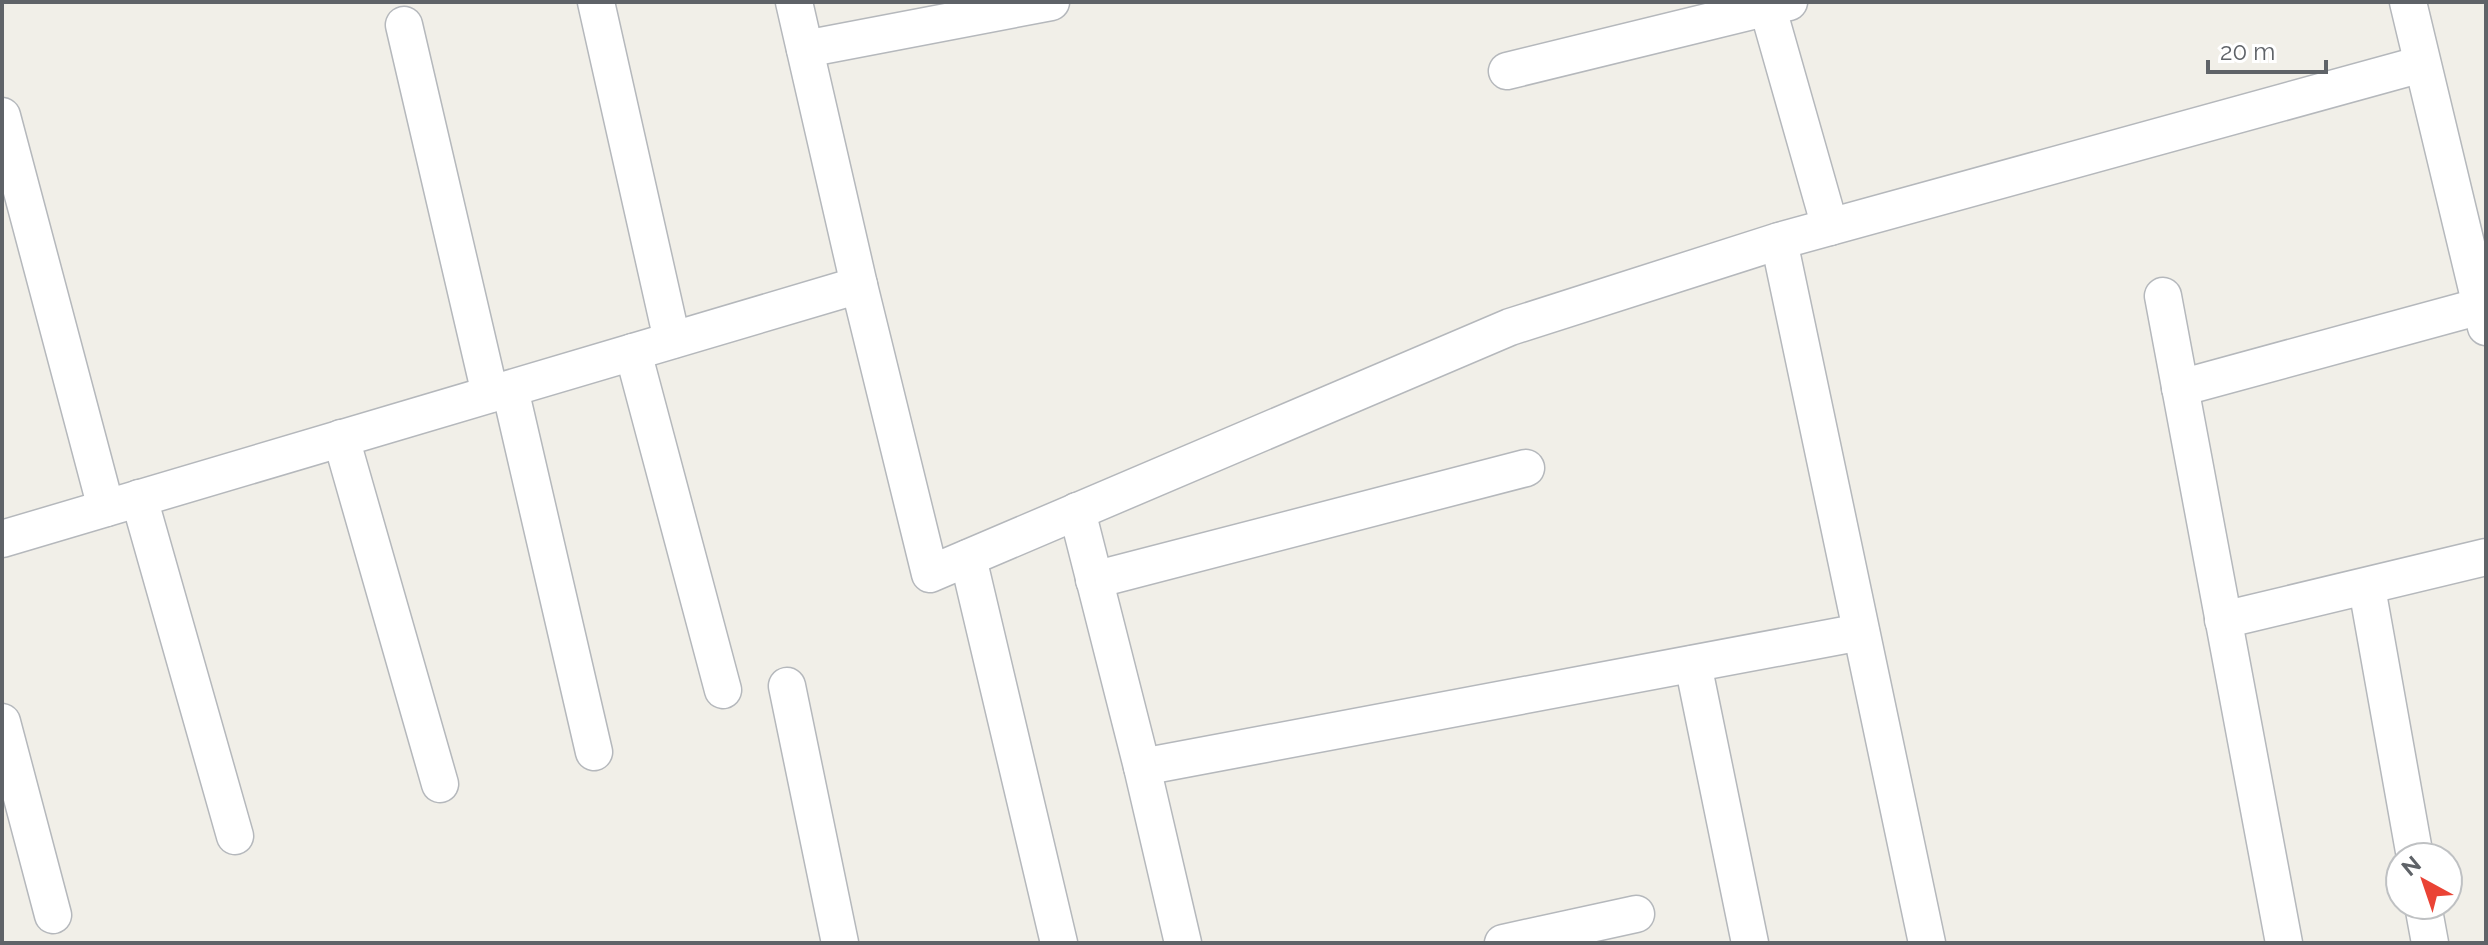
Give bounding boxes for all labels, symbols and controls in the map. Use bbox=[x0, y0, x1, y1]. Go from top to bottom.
scale bar bbox=[2208, 24, 2326, 74]
text: 20 m bbox=[2220, 37, 2275, 66]
north arrow bbox=[2384, 841, 2464, 921]
text: N bbox=[2396, 850, 2426, 881]

